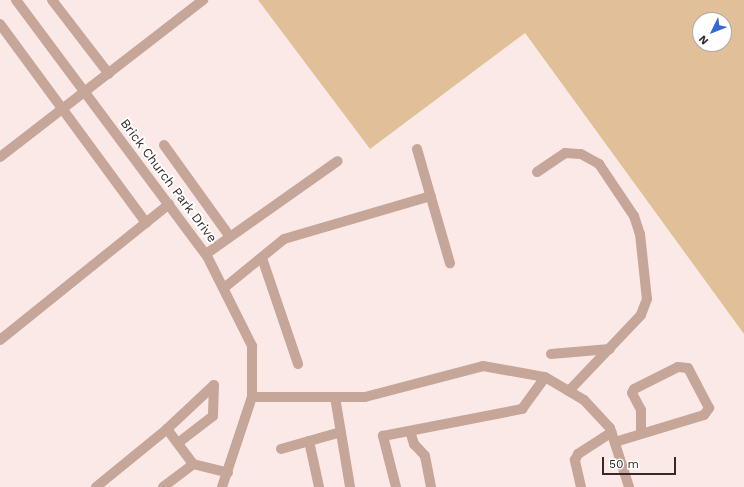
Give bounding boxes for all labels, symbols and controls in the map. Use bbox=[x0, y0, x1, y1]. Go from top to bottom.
north arrow bbox=[692, 12, 732, 52]
text: N bbox=[696, 32, 711, 47]
street label: Brick Church Park Drive bbox=[116, 116, 220, 246]
scale bar bbox=[604, 449, 678, 475]
text: 50 m bbox=[609, 457, 639, 471]

